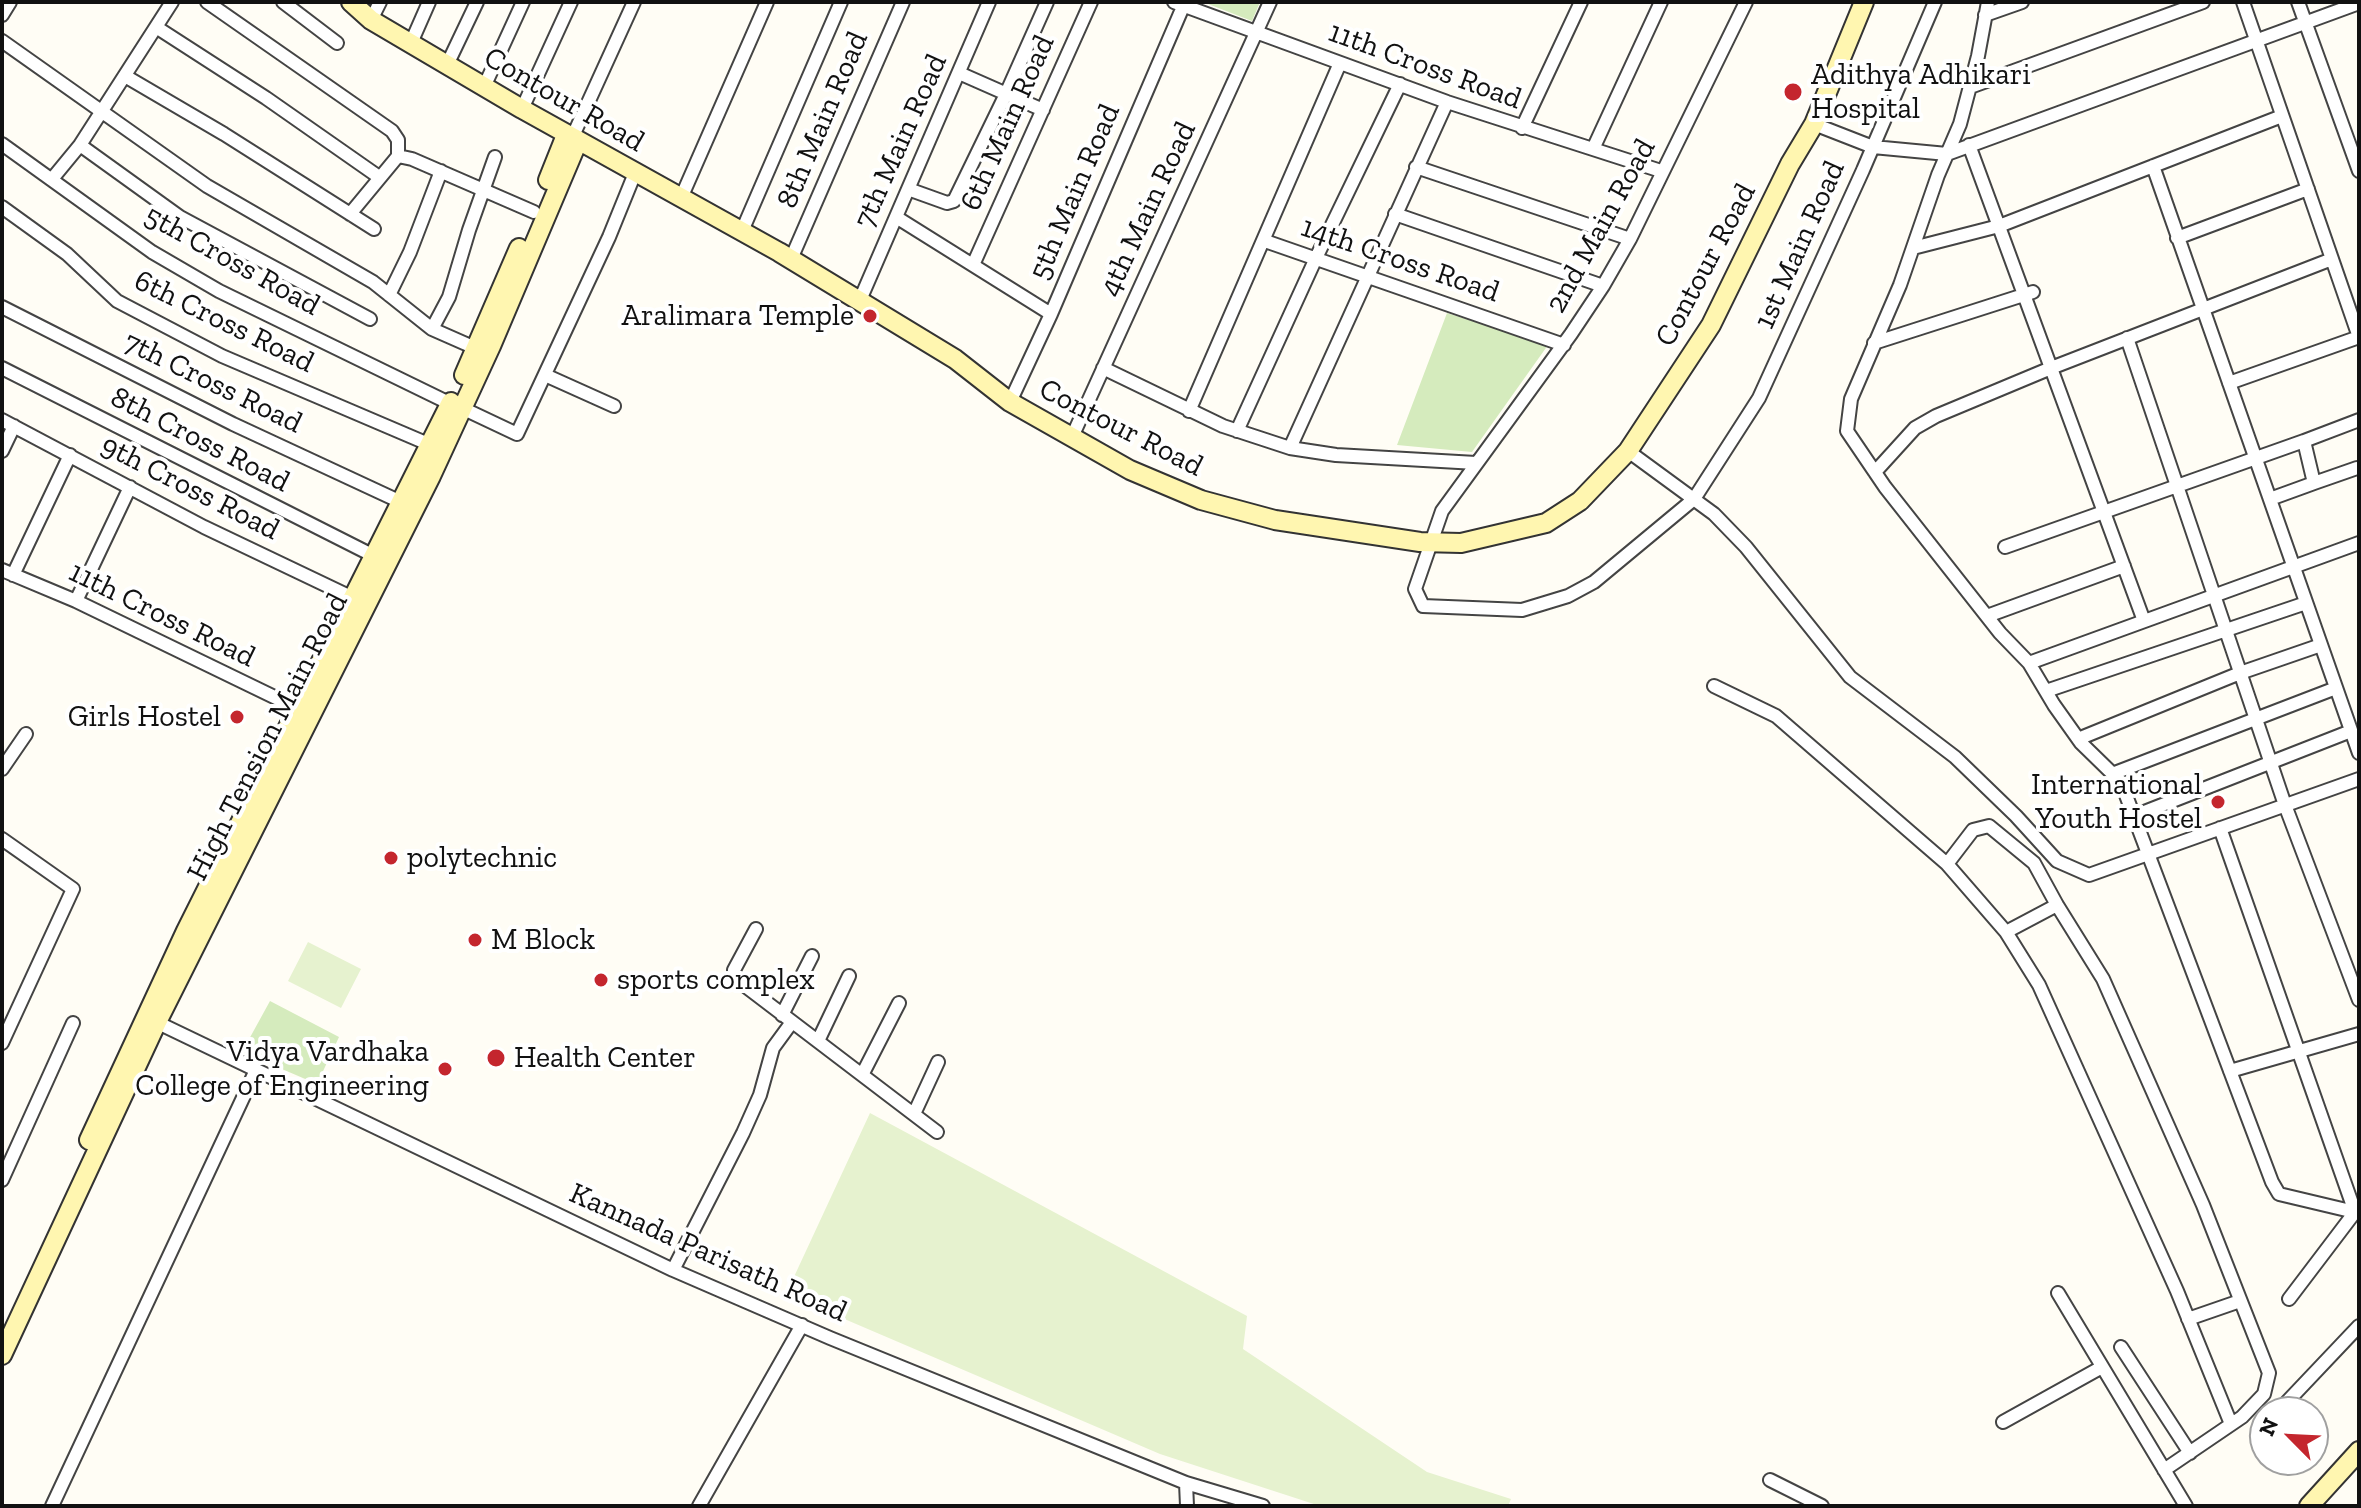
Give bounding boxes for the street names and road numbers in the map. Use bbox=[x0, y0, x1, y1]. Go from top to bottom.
street label: 11th Cross Road bbox=[1324, 14, 1526, 118]
street label: 8th Main Road bbox=[770, 26, 876, 214]
street label: 6th Main Road bbox=[953, 30, 1063, 216]
street label: Contour Road bbox=[477, 40, 651, 160]
street label: 7th Main Road bbox=[847, 49, 955, 233]
street label: 5th Main Road bbox=[1022, 99, 1128, 285]
street label: 4th Main Road bbox=[1092, 116, 1204, 302]
street label: 2nd Main Road bbox=[1538, 133, 1664, 319]
street label: 1st Main Road bbox=[1747, 155, 1853, 335]
street label: Contour Road bbox=[1648, 177, 1764, 353]
street label: 5th Cross Road bbox=[138, 198, 326, 324]
street label: 14th Cross Road bbox=[1296, 209, 1504, 311]
street label: 6th Cross Road bbox=[128, 263, 320, 381]
street label: 7th Cross Road bbox=[118, 324, 308, 442]
street label: Contour Road bbox=[1033, 371, 1209, 485]
street label: 8th Cross Road bbox=[105, 380, 295, 500]
street label: 9th Cross Road bbox=[95, 428, 285, 548]
street label: 11th Cross Road bbox=[63, 554, 261, 676]
street label: High Tension Main Road bbox=[180, 587, 356, 887]
street label: Kannada Parisath Road bbox=[564, 1176, 852, 1330]

